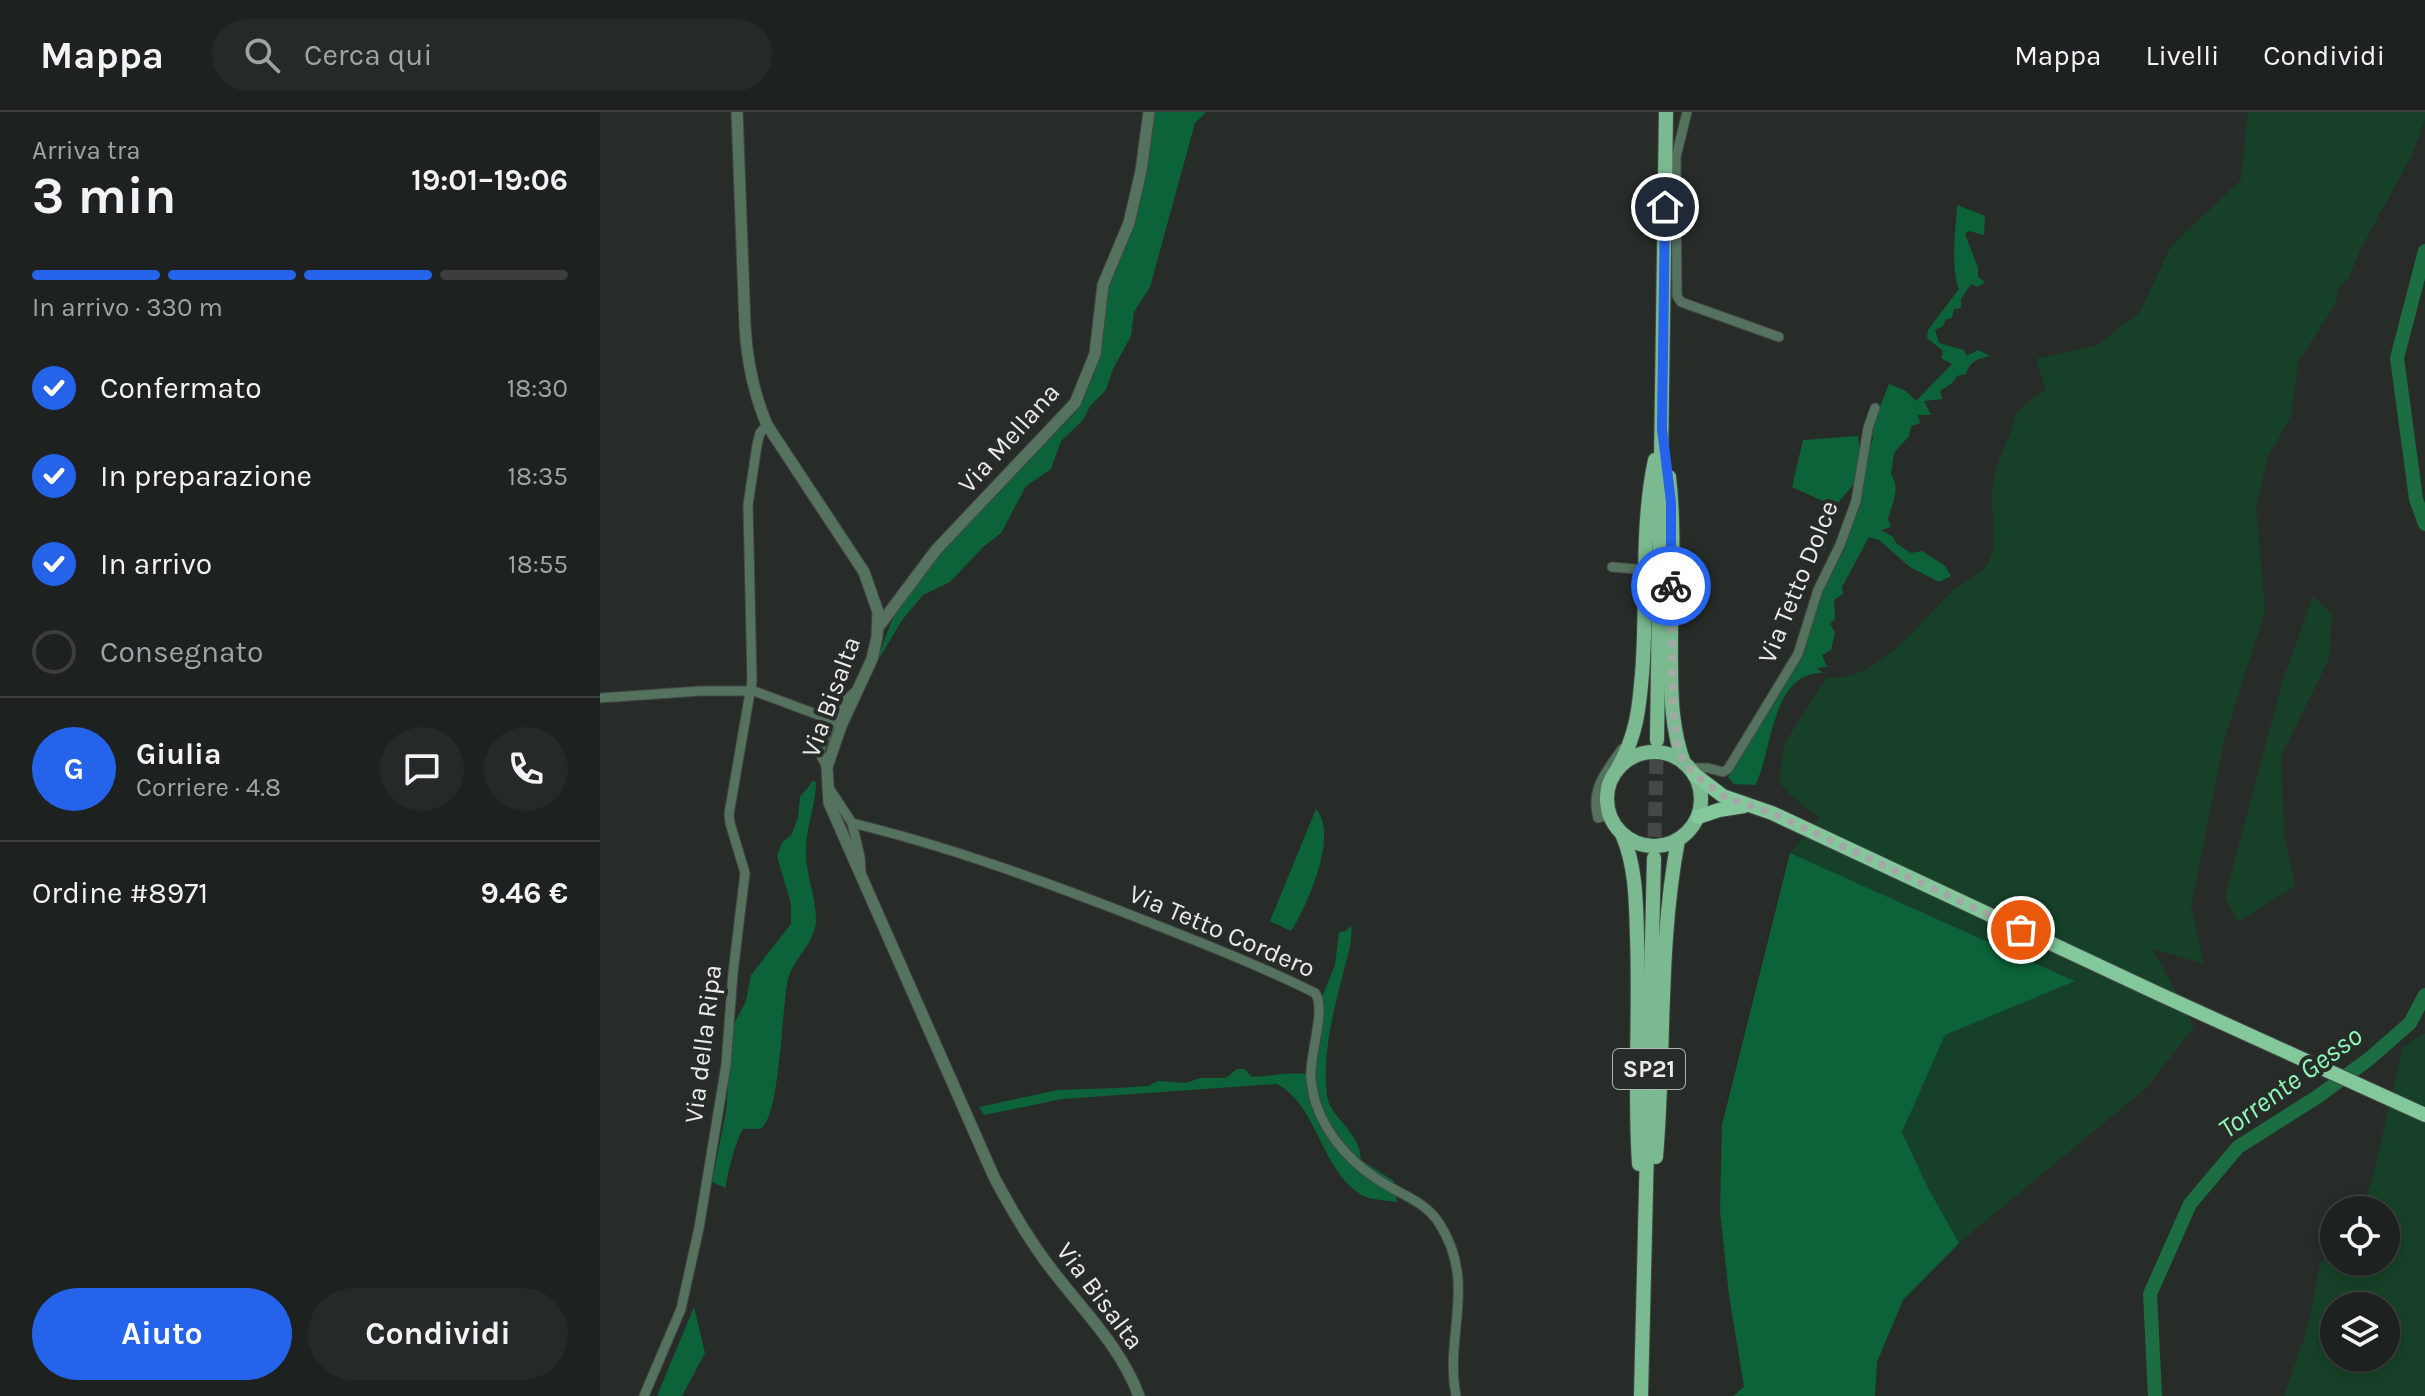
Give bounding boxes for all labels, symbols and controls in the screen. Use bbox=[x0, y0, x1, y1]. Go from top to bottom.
search box bbox=[212, 19, 772, 91]
text: Mappa bbox=[40, 33, 164, 78]
icon: search bbox=[240, 33, 284, 77]
text: Cerca qui bbox=[304, 37, 432, 73]
text: Mappa bbox=[2014, 39, 2101, 72]
text: Livelli bbox=[2145, 39, 2219, 72]
text: Condividi bbox=[2263, 39, 2385, 72]
text: Arriva tra bbox=[32, 135, 141, 166]
text: 19:01–19:06 bbox=[411, 162, 568, 198]
text: 3 min bbox=[32, 165, 176, 226]
pin bbox=[1631, 173, 1699, 241]
icon: home bbox=[1643, 185, 1687, 229]
text: In arrivo · 330 m bbox=[32, 292, 223, 323]
icon: check bbox=[32, 366, 76, 410]
text: Confermato bbox=[100, 370, 262, 406]
text: 18:30 bbox=[507, 373, 568, 404]
street label: Via Mellana bbox=[952, 377, 1066, 499]
icon: check bbox=[32, 454, 76, 498]
text: In preparazione bbox=[100, 458, 312, 494]
text: 18:35 bbox=[507, 461, 568, 492]
street label: Via Tetto Dolce bbox=[1751, 496, 1845, 668]
icon: check bbox=[32, 542, 76, 586]
text: In arrivo bbox=[100, 546, 212, 582]
courier bbox=[1631, 546, 1711, 626]
text: 18:55 bbox=[508, 549, 568, 580]
icon: bike bbox=[1649, 564, 1693, 608]
street label: Via Bisalta bbox=[795, 632, 867, 762]
text: Consegnato bbox=[100, 634, 263, 670]
button: chat bbox=[380, 727, 464, 811]
button: phone bbox=[484, 727, 568, 811]
text: Giulia bbox=[136, 736, 222, 772]
text: G bbox=[64, 751, 84, 787]
text: Corriere · 4.8 bbox=[136, 772, 281, 803]
text: Ordine #8971 bbox=[32, 875, 208, 911]
text: 9.46 € bbox=[481, 875, 568, 911]
street label: Via Tetto Cordero bbox=[1124, 878, 1320, 984]
pin bbox=[1987, 896, 2055, 964]
icon: bag bbox=[1999, 908, 2043, 952]
street label: Via della Ripa bbox=[678, 963, 728, 1125]
water label: Torrente Gesso bbox=[2212, 1019, 2369, 1145]
road number: SP21 bbox=[1613, 1049, 1685, 1089]
map controls bbox=[2320, 1196, 2400, 1372]
button: locate bbox=[2320, 1196, 2400, 1276]
street label: Via Bisalta bbox=[1050, 1236, 1150, 1356]
button: Aiuto bbox=[32, 1288, 292, 1380]
button: Condividi bbox=[308, 1288, 568, 1380]
button: layers bbox=[2320, 1292, 2400, 1372]

